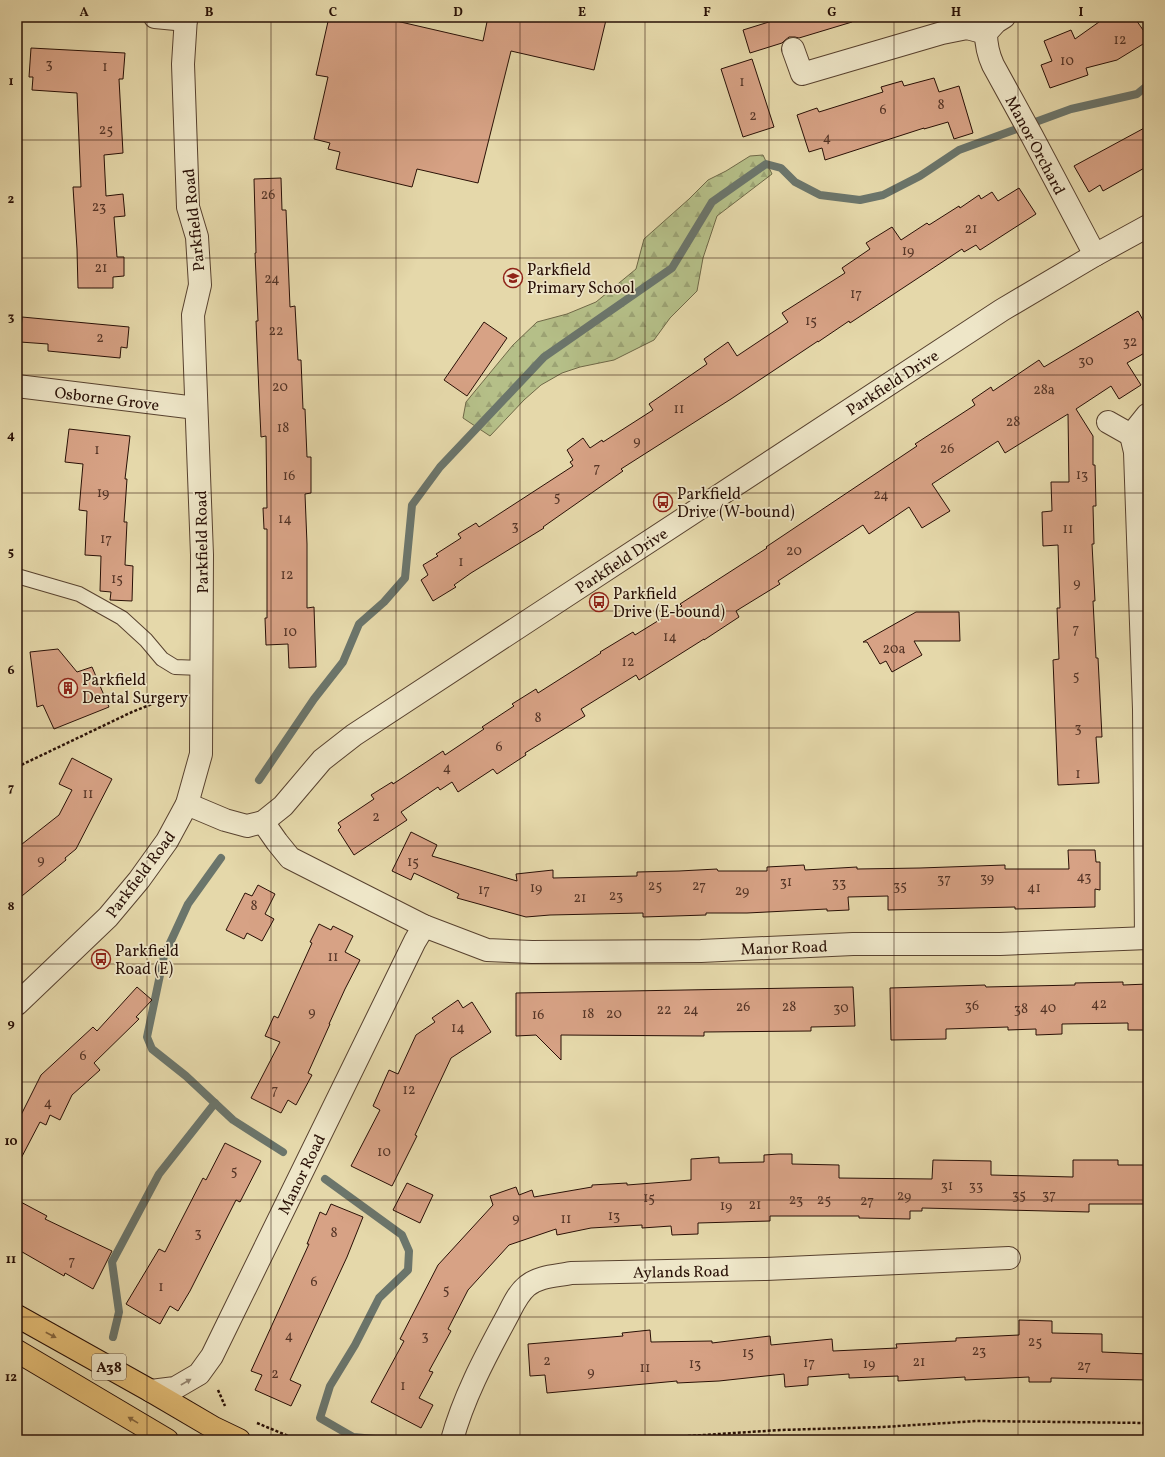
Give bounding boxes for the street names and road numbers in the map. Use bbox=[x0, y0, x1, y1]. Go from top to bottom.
street label: Manor Orchard bbox=[999, 93, 1070, 199]
street label: Parkfield Road bbox=[179, 167, 211, 272]
street label: Parkfield Drive bbox=[842, 345, 944, 422]
street label: Osborne Grove bbox=[53, 383, 160, 417]
street label: Parkfield Road bbox=[191, 490, 215, 594]
street label: Parkfield Drive bbox=[571, 523, 673, 600]
street label: Parkfield Road bbox=[102, 827, 182, 923]
street label: Manor Road bbox=[740, 936, 828, 962]
street label: Manor Road bbox=[274, 1131, 332, 1219]
street label: Aylands Road bbox=[633, 1261, 729, 1285]
road number: A38 bbox=[92, 1354, 126, 1380]

